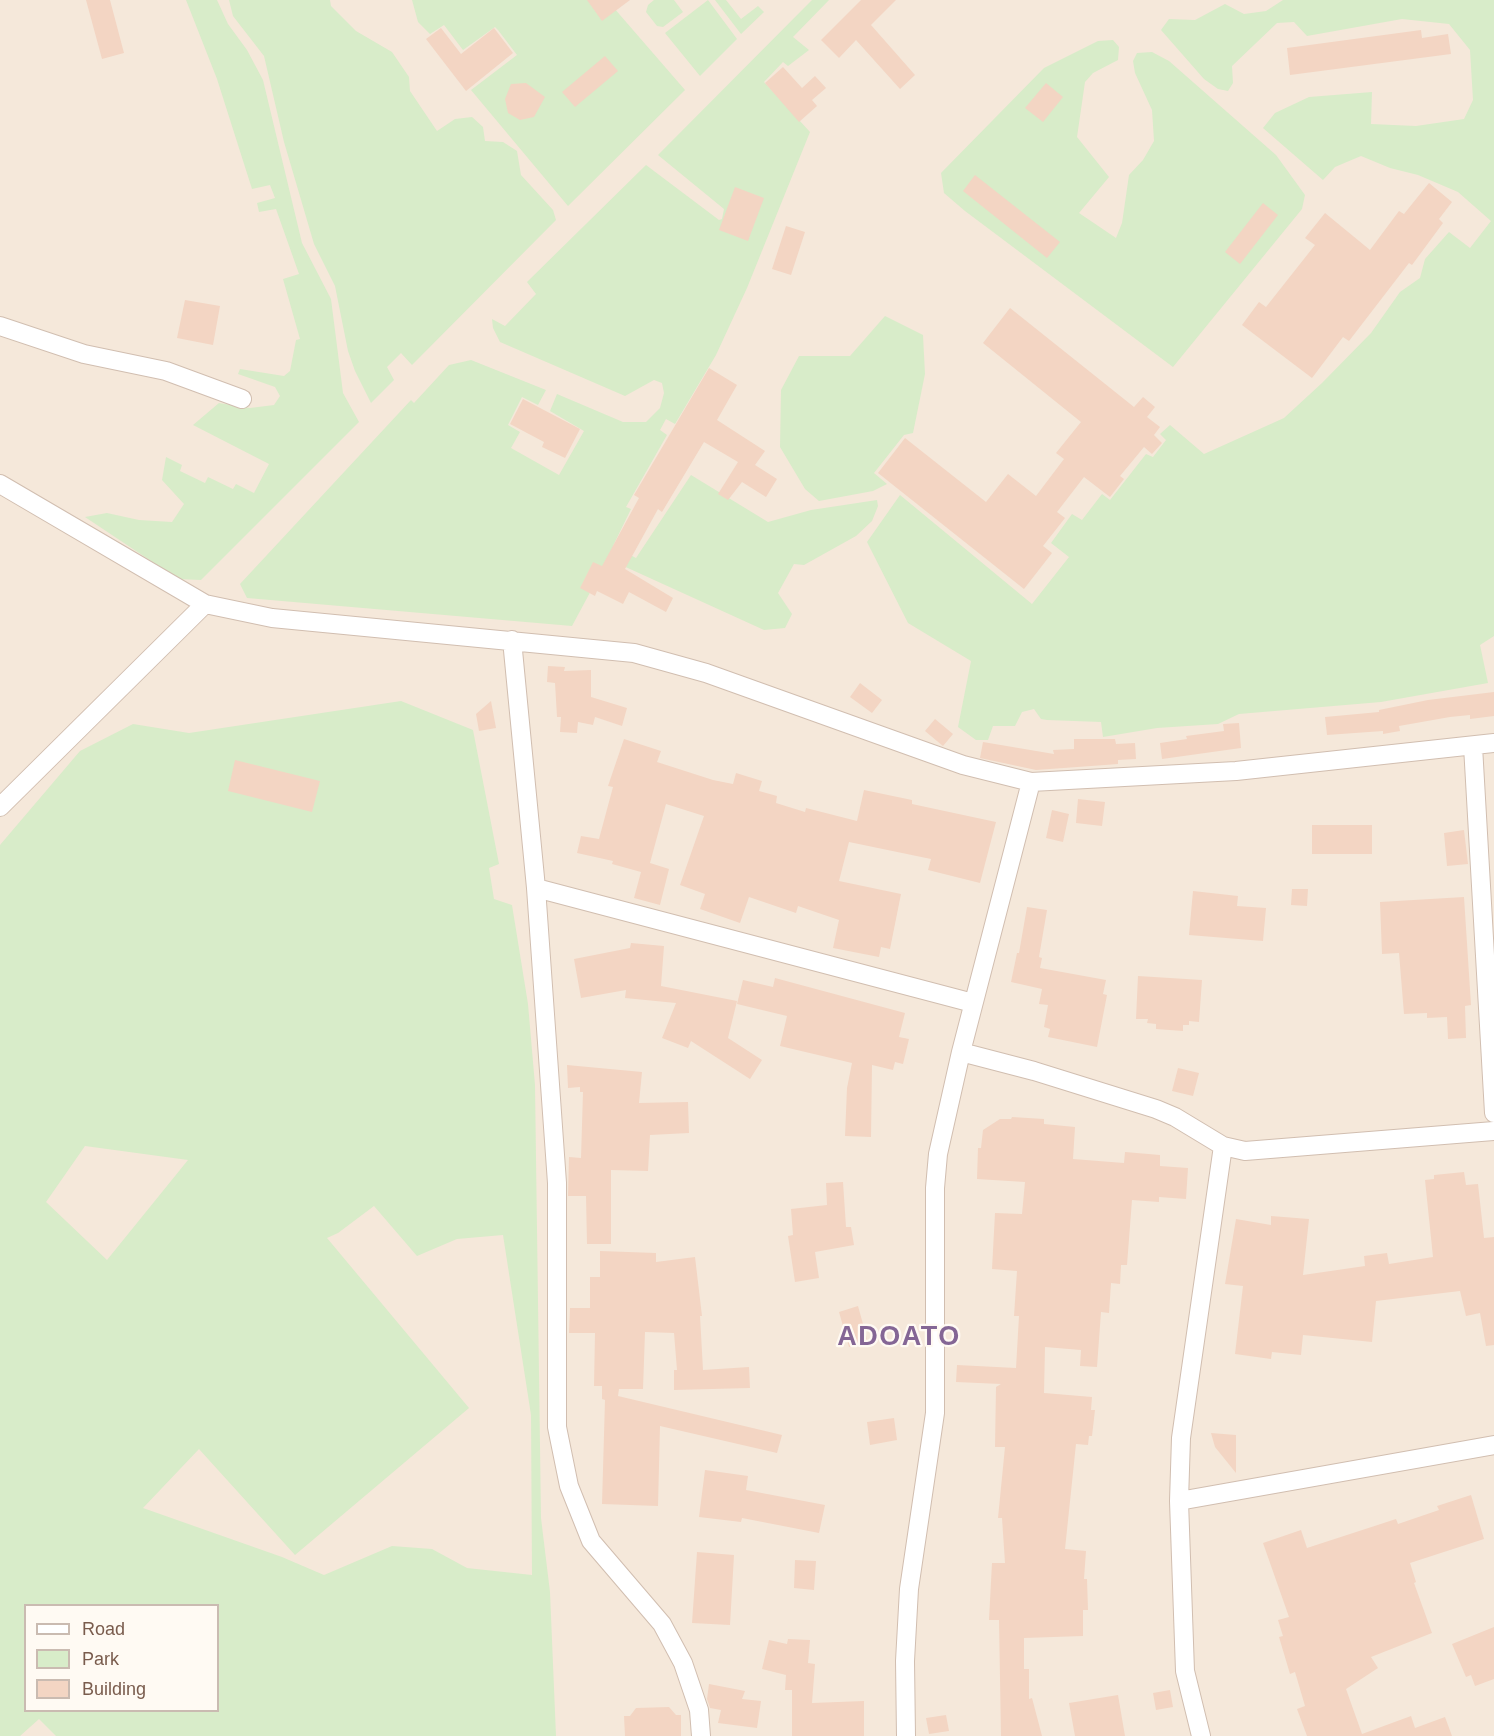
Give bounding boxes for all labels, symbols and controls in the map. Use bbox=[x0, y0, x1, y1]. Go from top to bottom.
district label: ADOATO bbox=[837, 1322, 961, 1354]
legend bbox=[24, 1604, 219, 1712]
text: Road bbox=[82, 1619, 125, 1639]
text: Park bbox=[82, 1649, 119, 1669]
text: Building bbox=[82, 1679, 146, 1699]

